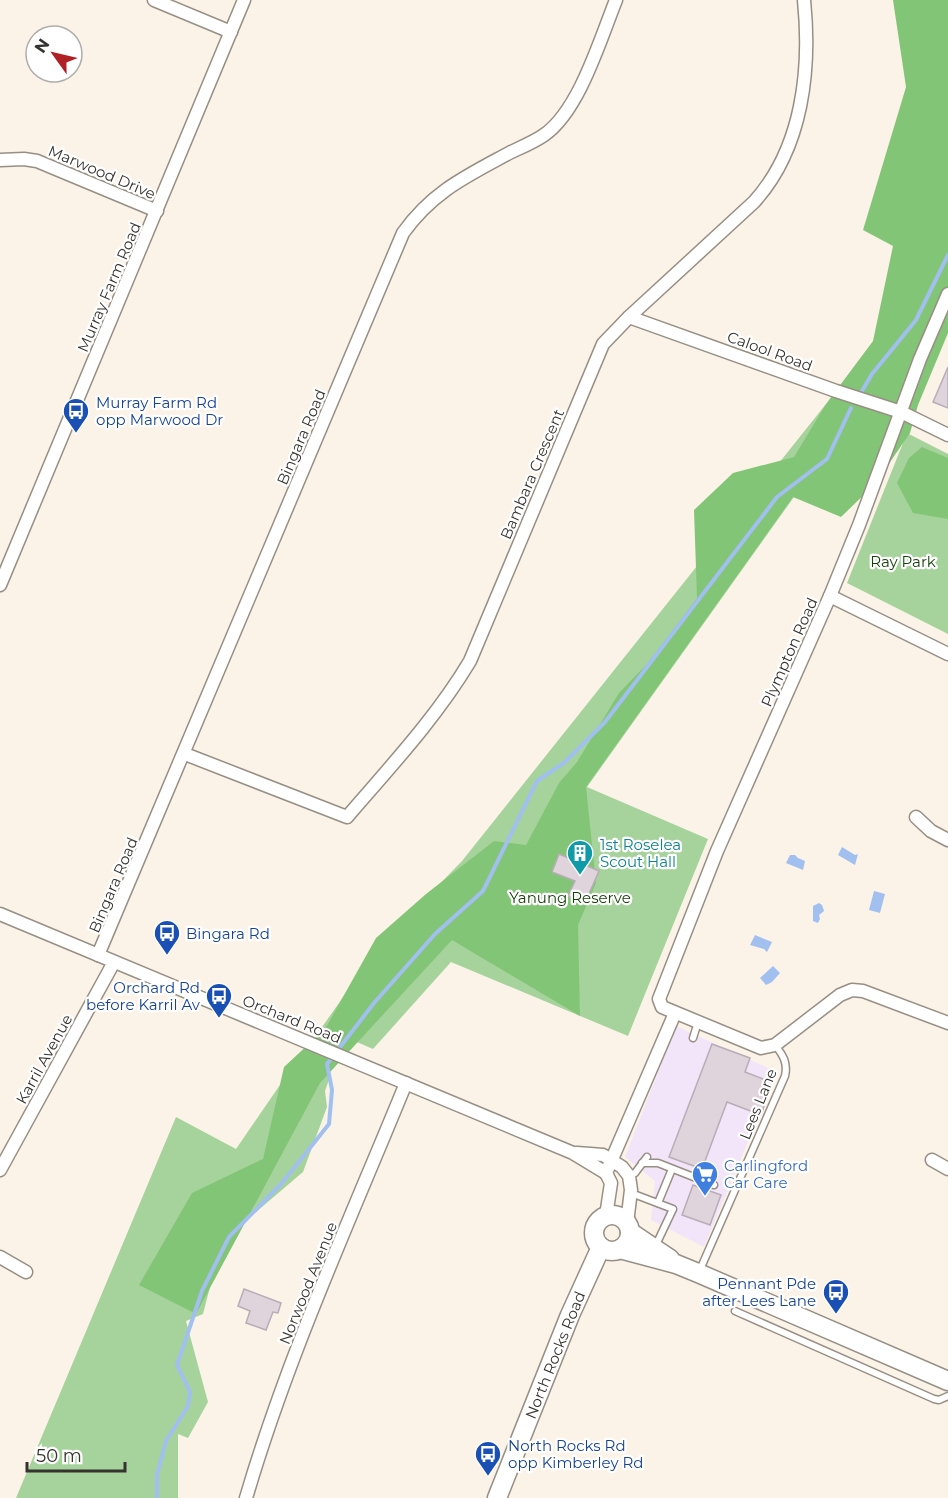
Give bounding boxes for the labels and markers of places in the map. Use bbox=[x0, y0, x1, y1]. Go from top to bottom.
place label: Murray Farm Rd opp Marwood Dr bbox=[96, 393, 223, 429]
bus stop icon: Murray Farm Rd opp Marwood Dr bbox=[61, 396, 91, 434]
place label: 1st Roselea Scout Hall bbox=[600, 835, 681, 871]
building icon: 1st Roselea Scout Hall bbox=[565, 838, 595, 876]
bus stop icon: Bingara Rd bbox=[152, 918, 182, 956]
place label: Bingara Rd bbox=[186, 924, 270, 943]
place label: Orchard Rd before Karril Av bbox=[86, 978, 201, 1014]
bus stop icon: Orchard Rd before Karril Av bbox=[204, 981, 234, 1019]
place label: Carlingford Car Care bbox=[724, 1156, 808, 1192]
supermarket icon: Carlingford Car Care bbox=[690, 1159, 720, 1197]
place label: Pennant Pde after Lees Lane bbox=[702, 1274, 816, 1310]
bus stop icon: Pennant Pde after Lees Lane bbox=[821, 1277, 851, 1315]
place label: North Rocks Rd opp Kimberley Rd bbox=[508, 1436, 644, 1472]
bus stop icon: North Rocks Rd opp Kimberley Rd bbox=[473, 1439, 503, 1477]

